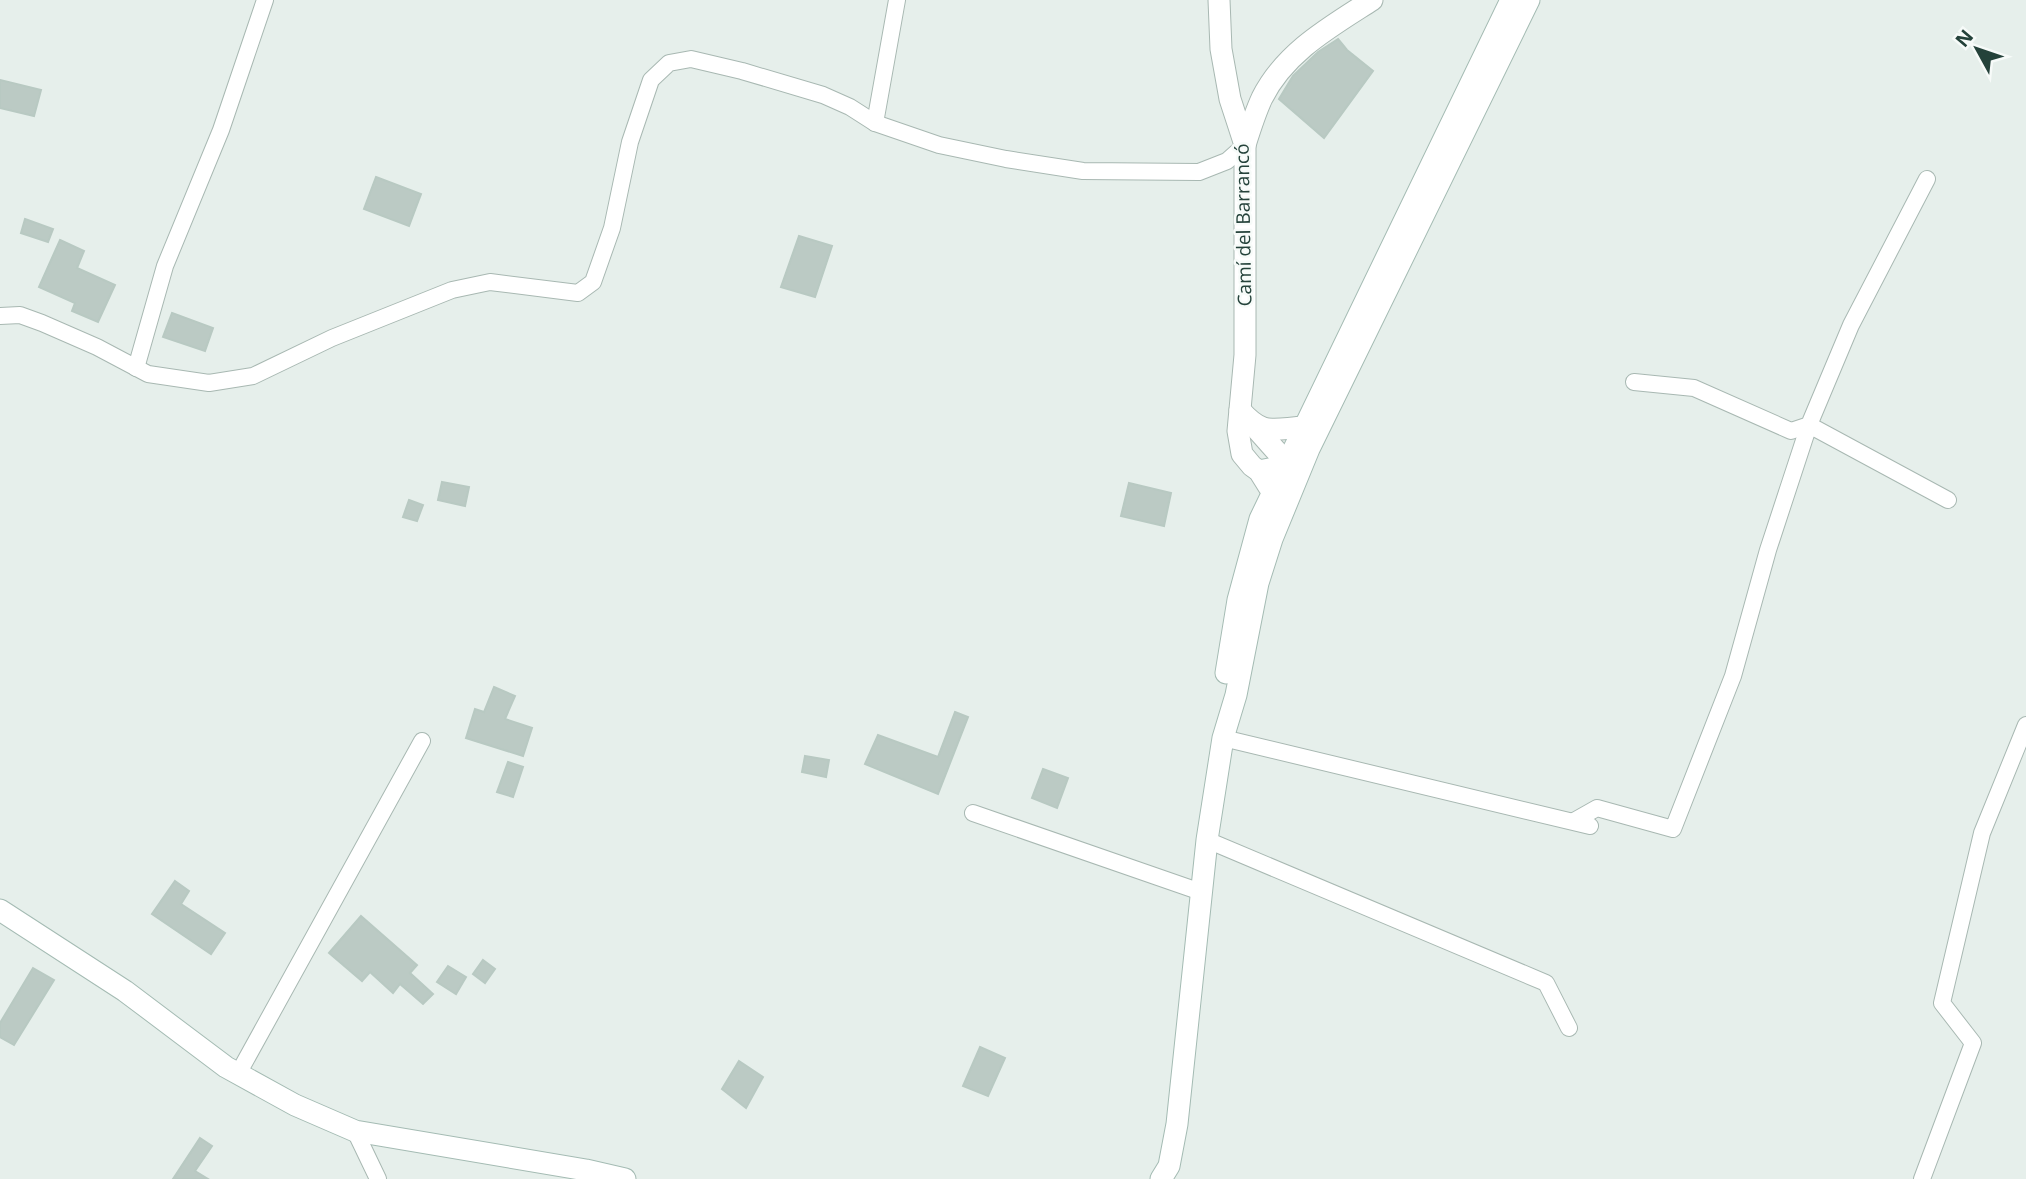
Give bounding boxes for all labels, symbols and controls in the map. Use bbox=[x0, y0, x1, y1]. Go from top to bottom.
north arrow bbox=[1942, 14, 2012, 84]
text: N bbox=[1949, 24, 1979, 52]
street label: Camí del Barrancó bbox=[1229, 143, 1257, 307]

